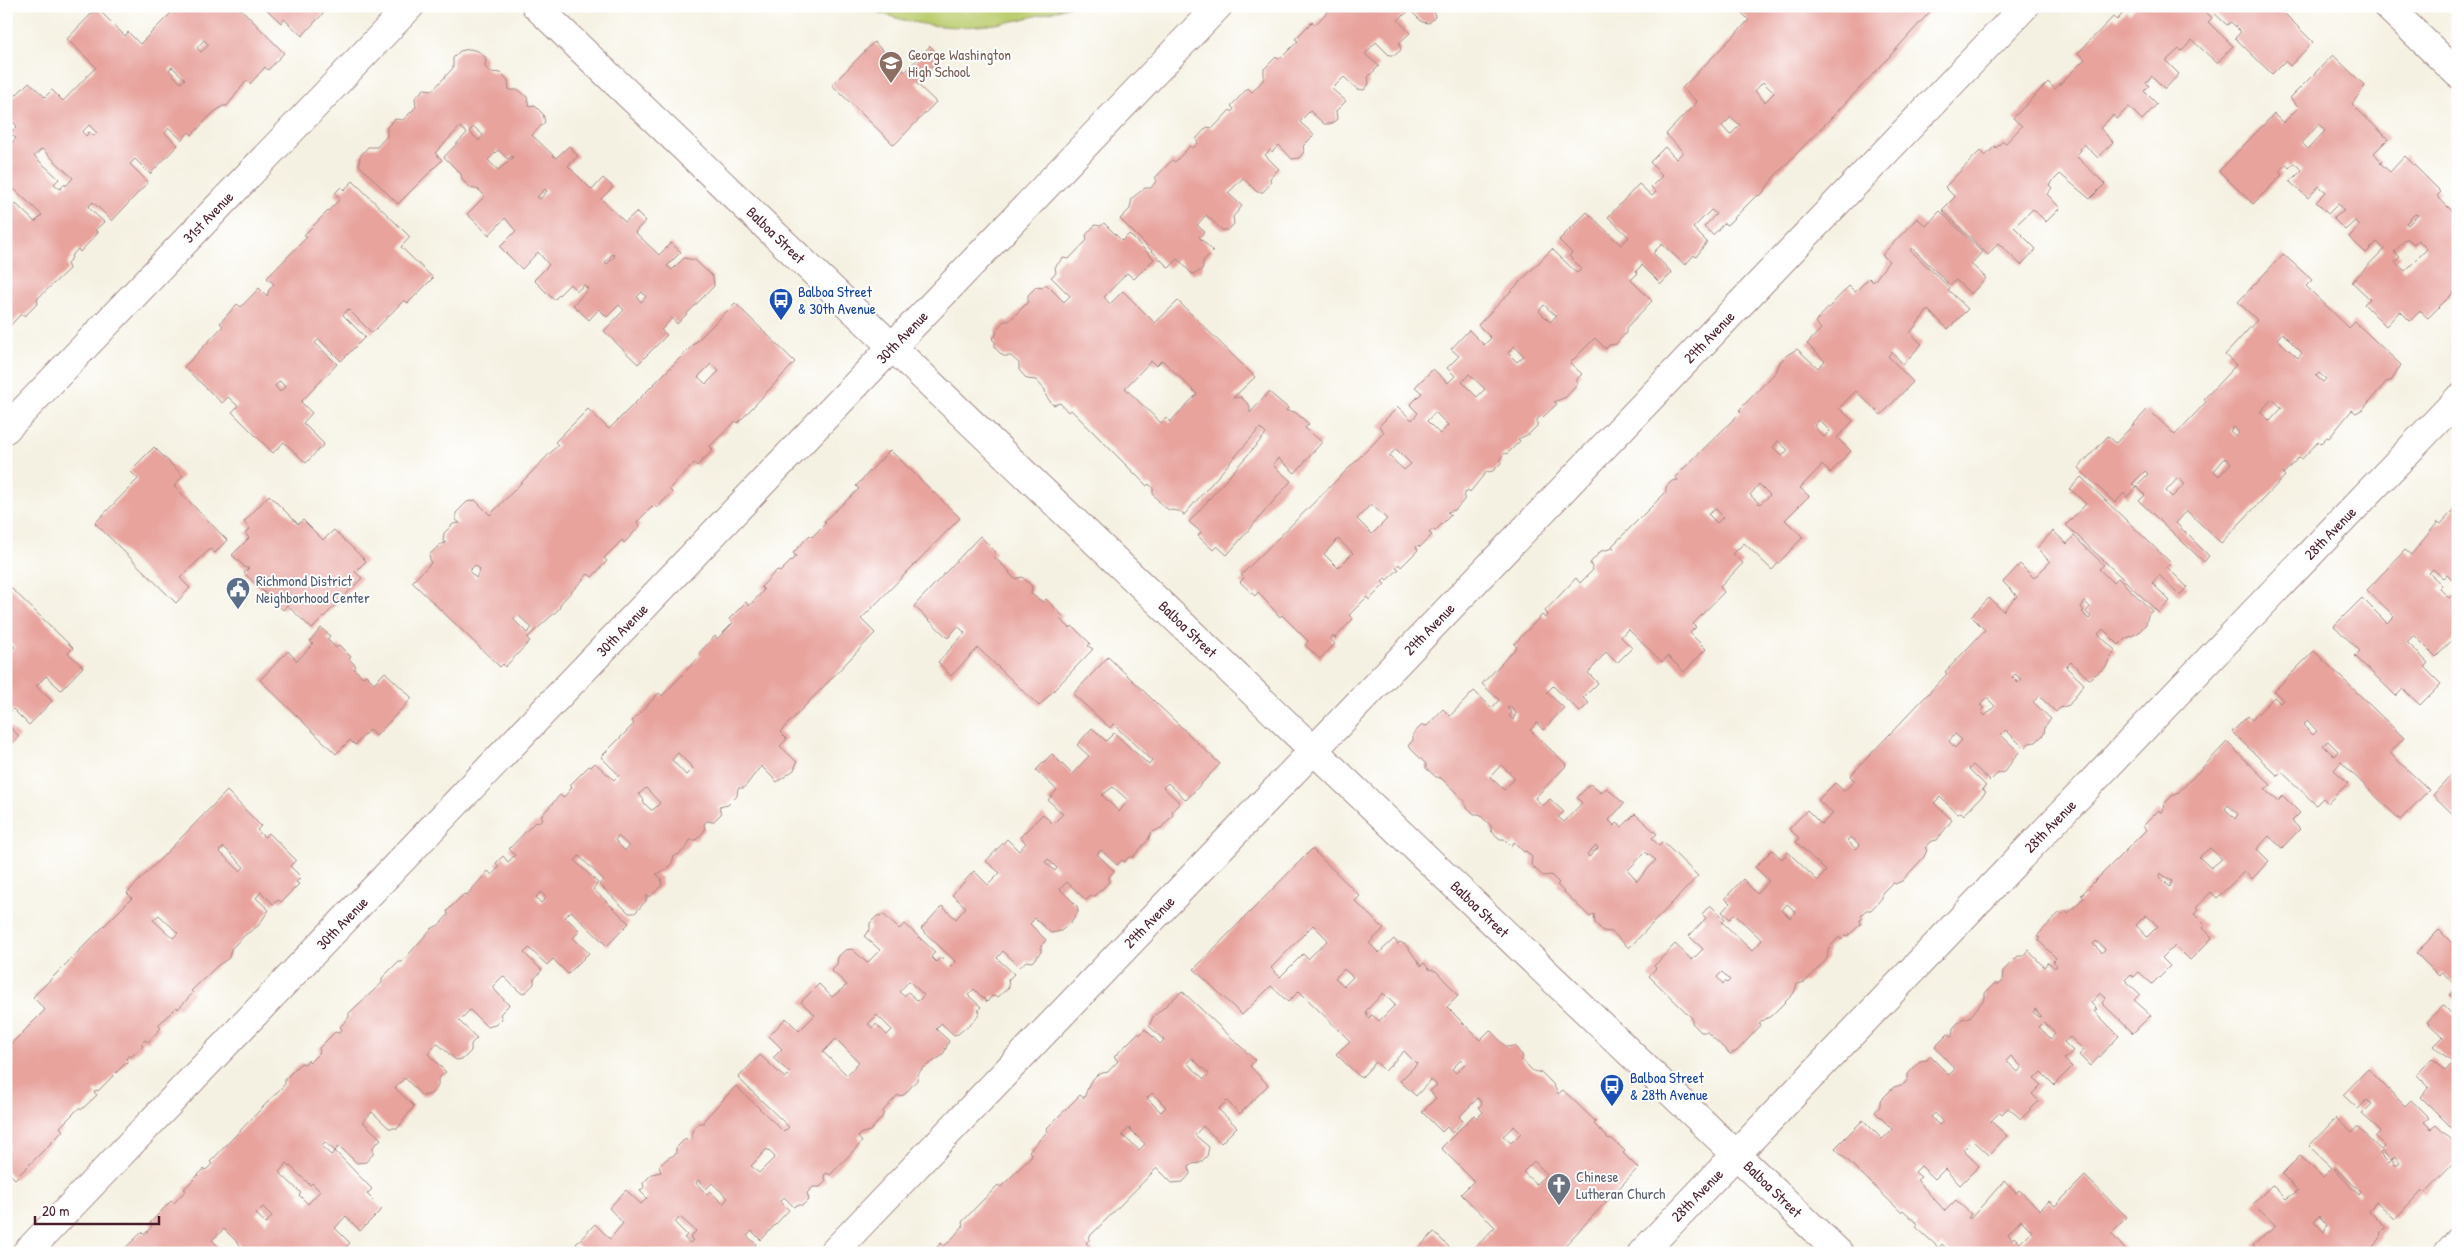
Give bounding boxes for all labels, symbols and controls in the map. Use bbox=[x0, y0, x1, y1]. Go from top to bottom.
place label: George Washington High School bbox=[908, 44, 1011, 82]
school or university icon: George Washington High School bbox=[878, 50, 904, 84]
street label: 31st Avenue bbox=[178, 186, 238, 248]
street label: Balboa Street bbox=[742, 202, 810, 269]
place label: Balboa Street & 30th Avenue bbox=[798, 281, 876, 319]
bus stop icon: Balboa Street & 30th Avenue bbox=[768, 287, 794, 321]
street label: 30th Avenue bbox=[871, 306, 933, 368]
street label: 29th Avenue bbox=[1679, 306, 1739, 368]
street label: 28th Avenue bbox=[2299, 502, 2361, 564]
place label: Richmond District Neighborhood Center bbox=[256, 570, 370, 608]
public building icon: Richmond District Neighborhood Center bbox=[225, 576, 251, 610]
street label: Balboa Street bbox=[1154, 596, 1222, 663]
street label: 29th Avenue bbox=[1399, 598, 1459, 660]
street label: 30th Avenue bbox=[591, 599, 653, 661]
street label: 28th Avenue bbox=[2019, 795, 2081, 857]
street label: Balboa Street bbox=[1446, 876, 1514, 943]
street label: 29th Avenue bbox=[1119, 891, 1179, 953]
street label: 30th Avenue bbox=[311, 892, 373, 954]
place label: Balboa Street & 28th Avenue bbox=[1630, 1067, 1708, 1105]
bus stop icon: Balboa Street & 28th Avenue bbox=[1599, 1073, 1625, 1107]
street label: Balboa Street bbox=[1739, 1156, 1807, 1223]
street label: 28th Avenue bbox=[1666, 1164, 1728, 1226]
place label: Chinese Lutheran Church bbox=[1576, 1166, 1665, 1204]
church icon: Chinese Lutheran Church bbox=[1546, 1172, 1572, 1206]
scale bar bbox=[35, 1194, 159, 1226]
text: 20 m bbox=[42, 1200, 69, 1221]

